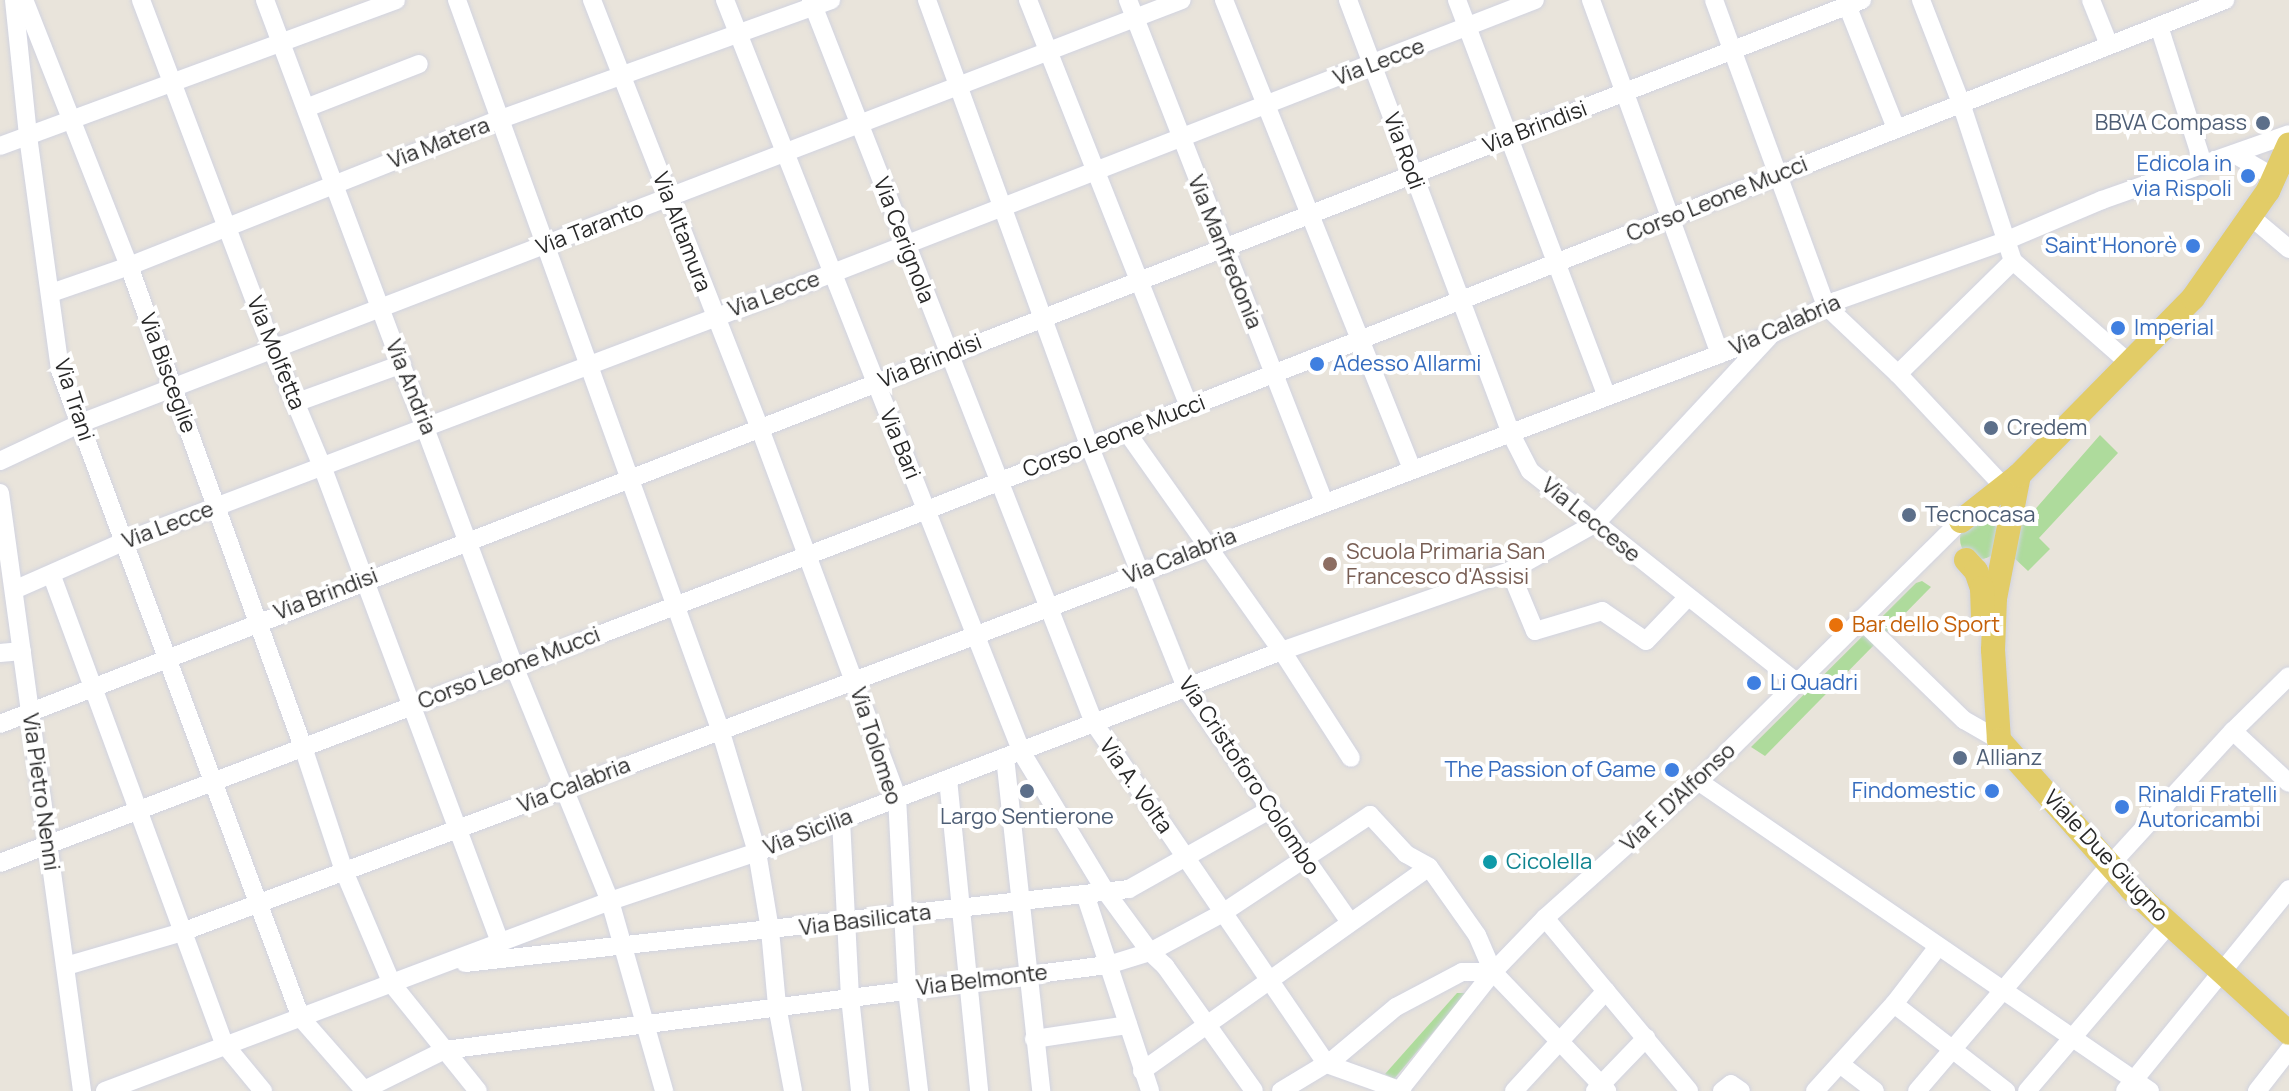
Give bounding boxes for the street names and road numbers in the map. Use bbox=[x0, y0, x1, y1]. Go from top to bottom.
street label: Via Lecce bbox=[1330, 33, 1428, 91]
street label: Via Brindisi bbox=[1479, 95, 1591, 159]
street label: Via Rodi bbox=[1378, 109, 1430, 193]
street label: Via Matera bbox=[385, 112, 493, 174]
street label: Corso Leone Mucci bbox=[1623, 151, 1811, 247]
street label: Via Altamura bbox=[647, 168, 717, 296]
street label: Via Manfredonia bbox=[1182, 171, 1268, 333]
street label: Via Cerignola bbox=[868, 173, 940, 307]
street label: Via Taranto bbox=[533, 196, 647, 260]
street label: Via Lecce bbox=[725, 265, 823, 323]
street label: Via Calabria bbox=[1726, 289, 1844, 361]
street label: Via Molfetta bbox=[241, 292, 311, 414]
street label: Via Bisceglie bbox=[134, 309, 202, 437]
street label: Via Brindisi bbox=[875, 328, 985, 394]
street label: Via Andria bbox=[380, 336, 442, 438]
street label: Via Trani bbox=[48, 356, 100, 444]
street label: Corso Leone Mucci bbox=[1019, 389, 1209, 483]
street label: Via Bari bbox=[874, 405, 926, 483]
street label: Via Leccese bbox=[1536, 472, 1646, 568]
street label: Via Lecce bbox=[119, 496, 217, 554]
street label: Via Calabria bbox=[1120, 522, 1240, 590]
street label: Via Brindisi bbox=[270, 562, 382, 626]
street label: Corso Leone Mucci bbox=[414, 621, 604, 715]
street label: Via Cristoforo Colombo bbox=[1173, 672, 1325, 880]
street label: Via Tolomeo bbox=[845, 684, 907, 808]
street label: Via Pietro Nenni bbox=[17, 712, 65, 872]
street label: Via A. Volta bbox=[1094, 734, 1178, 838]
street label: Via F. D'Alfonso bbox=[1615, 737, 1741, 857]
street label: Via Calabria bbox=[514, 751, 634, 819]
street label: Viale Due Giugno bbox=[2038, 785, 2174, 927]
street label: Via Sicilia bbox=[760, 803, 856, 861]
street label: Via Basilicata bbox=[798, 899, 932, 941]
street label: Via Belmonte bbox=[915, 959, 1049, 1001]

